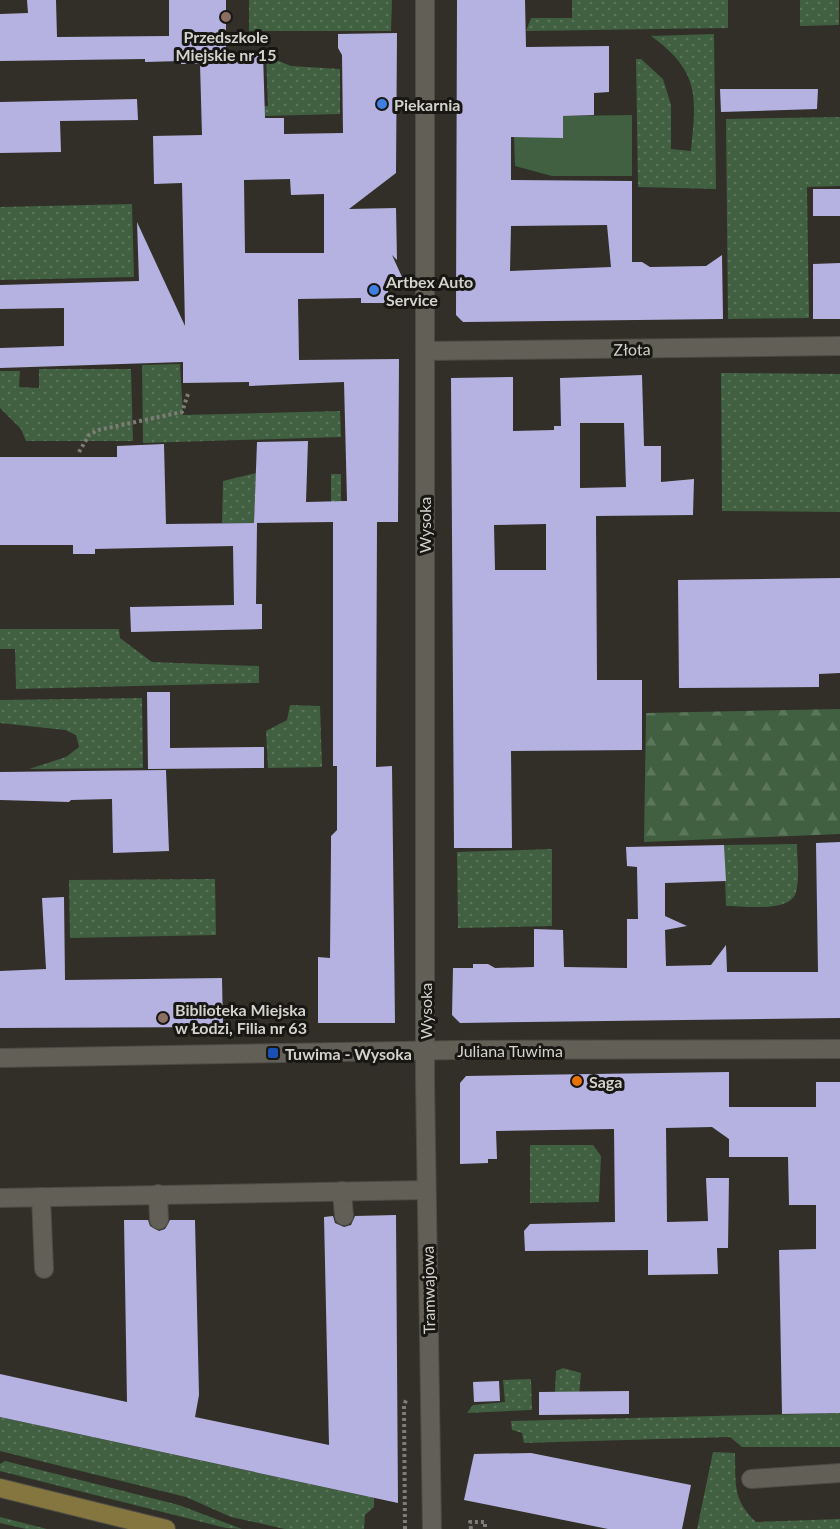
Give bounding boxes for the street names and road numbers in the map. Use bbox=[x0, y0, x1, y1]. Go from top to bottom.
street label: Złota bbox=[613, 339, 651, 359]
street label: Wysoka bbox=[415, 497, 434, 553]
street label: Wysoka bbox=[416, 983, 435, 1039]
street label: Juliana Tuwima bbox=[457, 1041, 563, 1060]
street label: Tramwajowa bbox=[418, 1246, 438, 1334]

